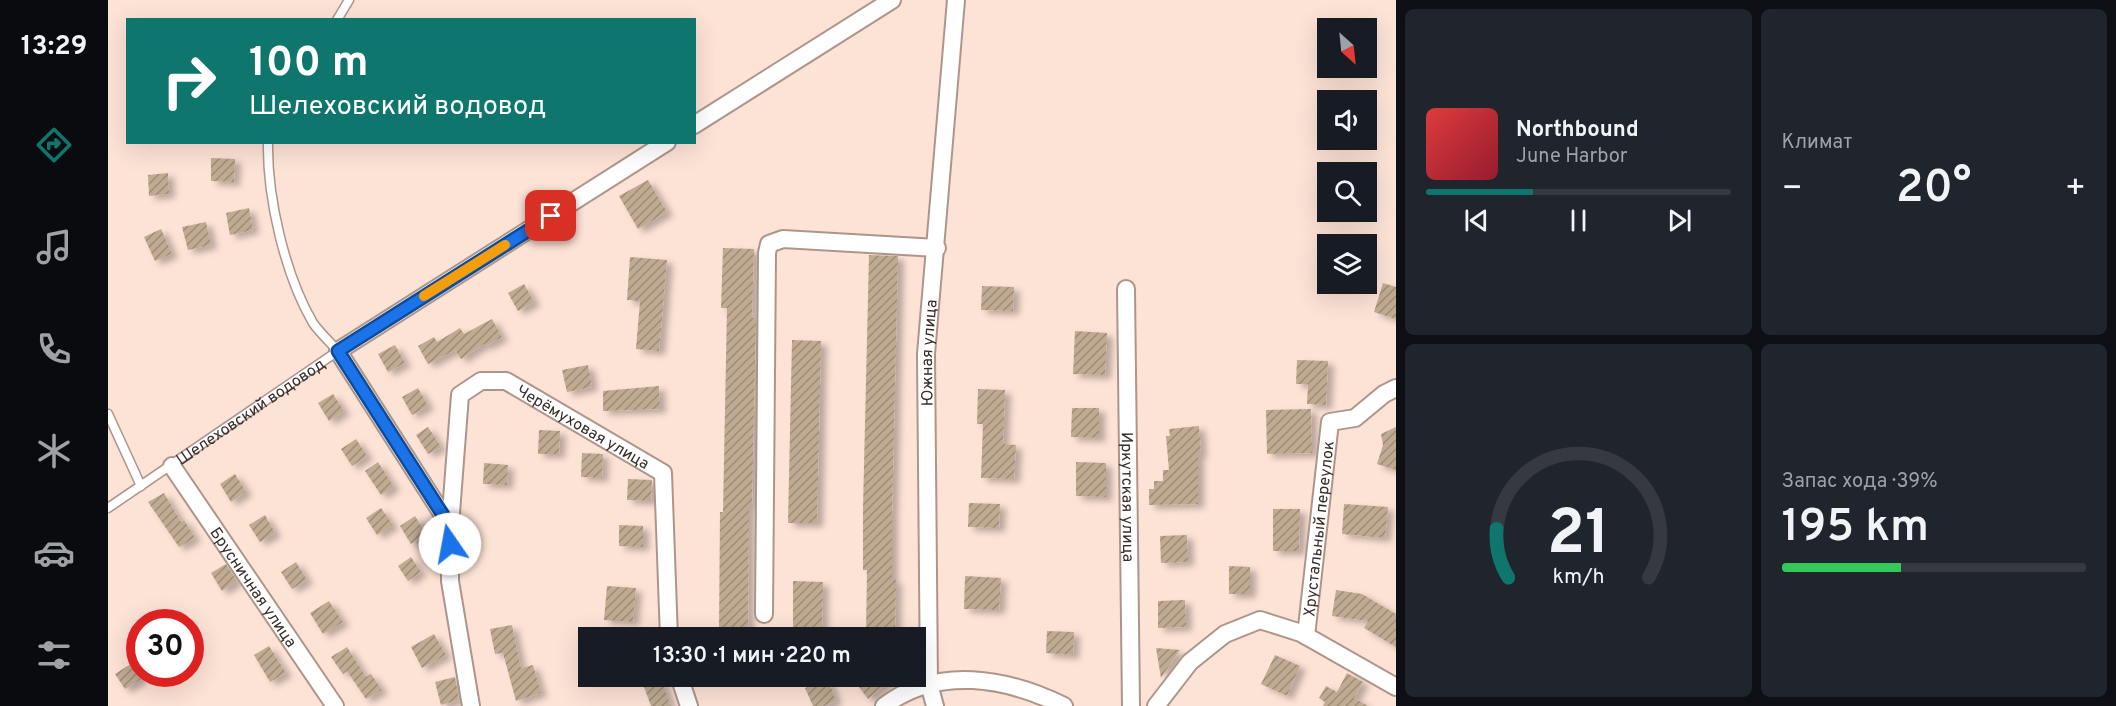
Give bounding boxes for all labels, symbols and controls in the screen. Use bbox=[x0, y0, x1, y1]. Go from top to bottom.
north arrow bbox=[1317, 18, 1377, 78]
map controls bbox=[1317, 18, 1377, 294]
text: 13:29 bbox=[21, 30, 87, 64]
text: 100 m bbox=[249, 38, 368, 91]
icon: right bbox=[150, 42, 228, 120]
text: Шелеховский водовод bbox=[249, 90, 546, 124]
button: sound bbox=[1317, 90, 1377, 150]
text: Northbound bbox=[1516, 117, 1639, 144]
icon: directions bbox=[33, 124, 75, 166]
text: Климат bbox=[1782, 130, 1852, 156]
text: June Harbor bbox=[1516, 144, 1628, 170]
text: 20° bbox=[1896, 161, 1972, 218]
button: search bbox=[1317, 162, 1377, 222]
text: − bbox=[1782, 169, 1803, 211]
text: + bbox=[2065, 169, 2086, 211]
pin bbox=[525, 190, 576, 241]
icon: arrive bbox=[534, 199, 567, 232]
icon: previous bbox=[1460, 204, 1493, 237]
icon: pause bbox=[1562, 204, 1595, 237]
icon: next bbox=[1663, 204, 1696, 237]
icon: music bbox=[33, 226, 75, 268]
button: layers bbox=[1317, 234, 1377, 294]
street label: Южная улица bbox=[918, 299, 943, 406]
icon: phone bbox=[33, 328, 75, 370]
street label: Шелеховский водовод bbox=[173, 355, 330, 471]
street label: Черёмуховая улица bbox=[512, 381, 652, 475]
icon: climate bbox=[33, 430, 75, 472]
street label: Иркутская улица bbox=[1116, 432, 1137, 562]
street label: Хрустальный переулок bbox=[1300, 440, 1340, 618]
text: Запас хода · 39% bbox=[1782, 469, 1938, 495]
text: 21 bbox=[1547, 497, 1610, 576]
text: 195 km bbox=[1782, 500, 1929, 557]
position arrow bbox=[418, 512, 482, 576]
street label: Брусничная улица bbox=[204, 524, 300, 652]
icon: car bbox=[33, 532, 75, 574]
text: km/h bbox=[1552, 564, 1604, 591]
speed limit sign: 30 bbox=[126, 609, 204, 687]
icon: filters bbox=[33, 634, 75, 676]
text: 13:30 · 1 мин · 220 m bbox=[653, 643, 851, 670]

